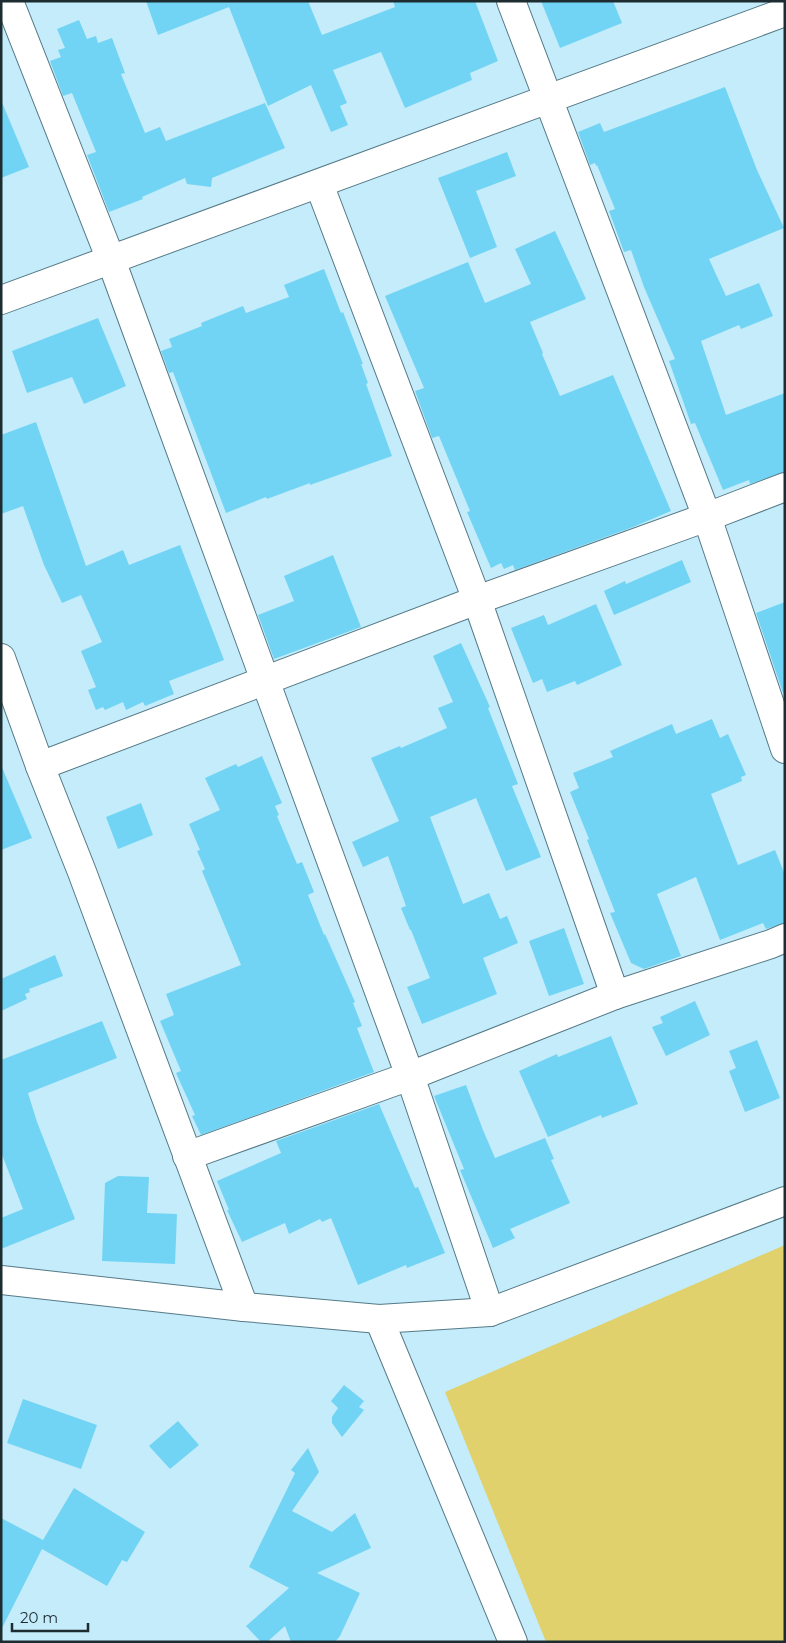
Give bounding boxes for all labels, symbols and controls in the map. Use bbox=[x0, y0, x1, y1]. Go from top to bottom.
scale bar bbox=[12, 1600, 89, 1632]
text: 20 m bbox=[20, 1608, 58, 1627]

